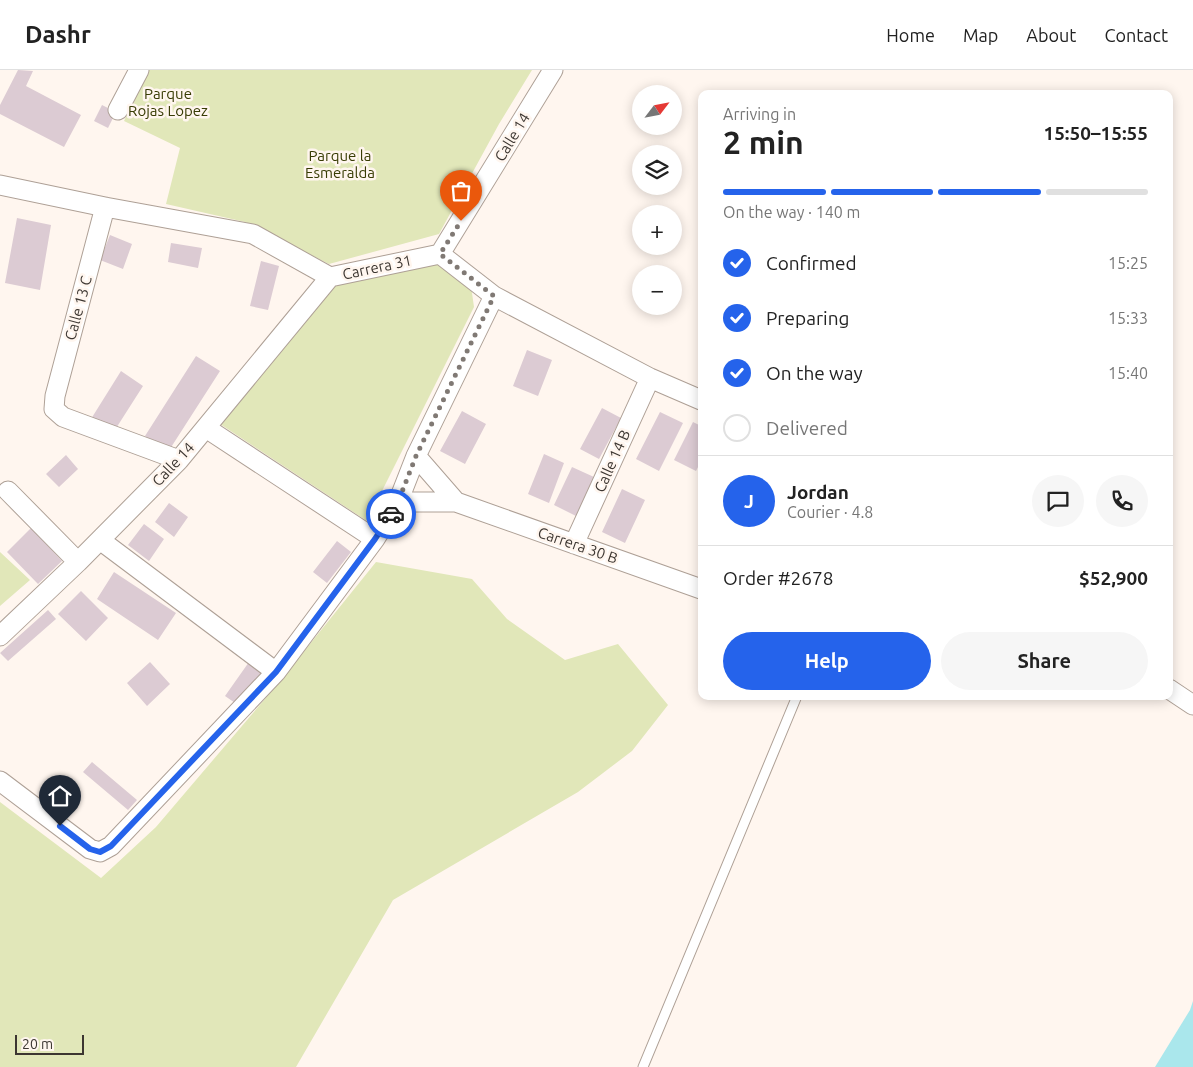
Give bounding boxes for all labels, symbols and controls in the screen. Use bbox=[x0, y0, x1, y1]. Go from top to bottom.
text: Dashr bbox=[25, 21, 91, 48]
text: Home bbox=[886, 25, 935, 45]
text: Map bbox=[963, 25, 998, 45]
text: About bbox=[1026, 25, 1076, 45]
text: Contact bbox=[1104, 25, 1168, 45]
park label: Parque Rojas Lopez bbox=[128, 85, 208, 119]
north arrow bbox=[632, 85, 682, 135]
map controls bbox=[632, 85, 682, 315]
text: Arriving in bbox=[723, 105, 796, 123]
street label: Calle 14 bbox=[491, 110, 533, 164]
text: 15:50–15:55 bbox=[1043, 122, 1148, 144]
text: 2 min bbox=[723, 124, 804, 160]
button: layers bbox=[632, 145, 682, 195]
park label: Parque la Esmeralda bbox=[305, 147, 375, 181]
pin bbox=[440, 170, 482, 221]
icon: bag bbox=[447, 177, 475, 205]
text: On the way · 140 m bbox=[723, 203, 860, 221]
button: + bbox=[632, 205, 682, 255]
icon: check bbox=[723, 249, 751, 277]
street label: Carrera 31 bbox=[341, 251, 413, 283]
text: Confirmed bbox=[766, 252, 857, 274]
text: 15:25 bbox=[1108, 254, 1148, 272]
button: − bbox=[632, 265, 682, 315]
street label: Calle 13 C bbox=[61, 274, 95, 342]
icon: check bbox=[723, 304, 751, 332]
text: Preparing bbox=[766, 307, 850, 329]
text: 15:33 bbox=[1108, 309, 1148, 327]
icon: check bbox=[723, 359, 751, 387]
text: On the way bbox=[766, 362, 863, 384]
text: 15:40 bbox=[1108, 364, 1148, 382]
text: Delivered bbox=[766, 417, 848, 439]
street label: Calle 14 B bbox=[591, 427, 633, 495]
street label: Calle 14 bbox=[149, 439, 197, 489]
button: chat bbox=[1032, 475, 1084, 527]
button: phone bbox=[1096, 475, 1148, 527]
text: Jordan bbox=[787, 481, 849, 503]
courier bbox=[366, 489, 416, 539]
text: J bbox=[744, 490, 754, 512]
icon: car bbox=[377, 500, 405, 528]
text: Courier · 4.8 bbox=[787, 503, 873, 521]
street label: Carrera 30 B bbox=[536, 523, 620, 567]
text: Order #2678 bbox=[723, 567, 833, 589]
text: $52,900 bbox=[1079, 567, 1148, 589]
button: Help bbox=[723, 632, 931, 690]
button: Share bbox=[941, 632, 1148, 690]
pin bbox=[39, 775, 81, 826]
icon: home bbox=[46, 782, 74, 810]
scale bar bbox=[15, 1032, 84, 1055]
text: 20 m bbox=[22, 1036, 53, 1052]

